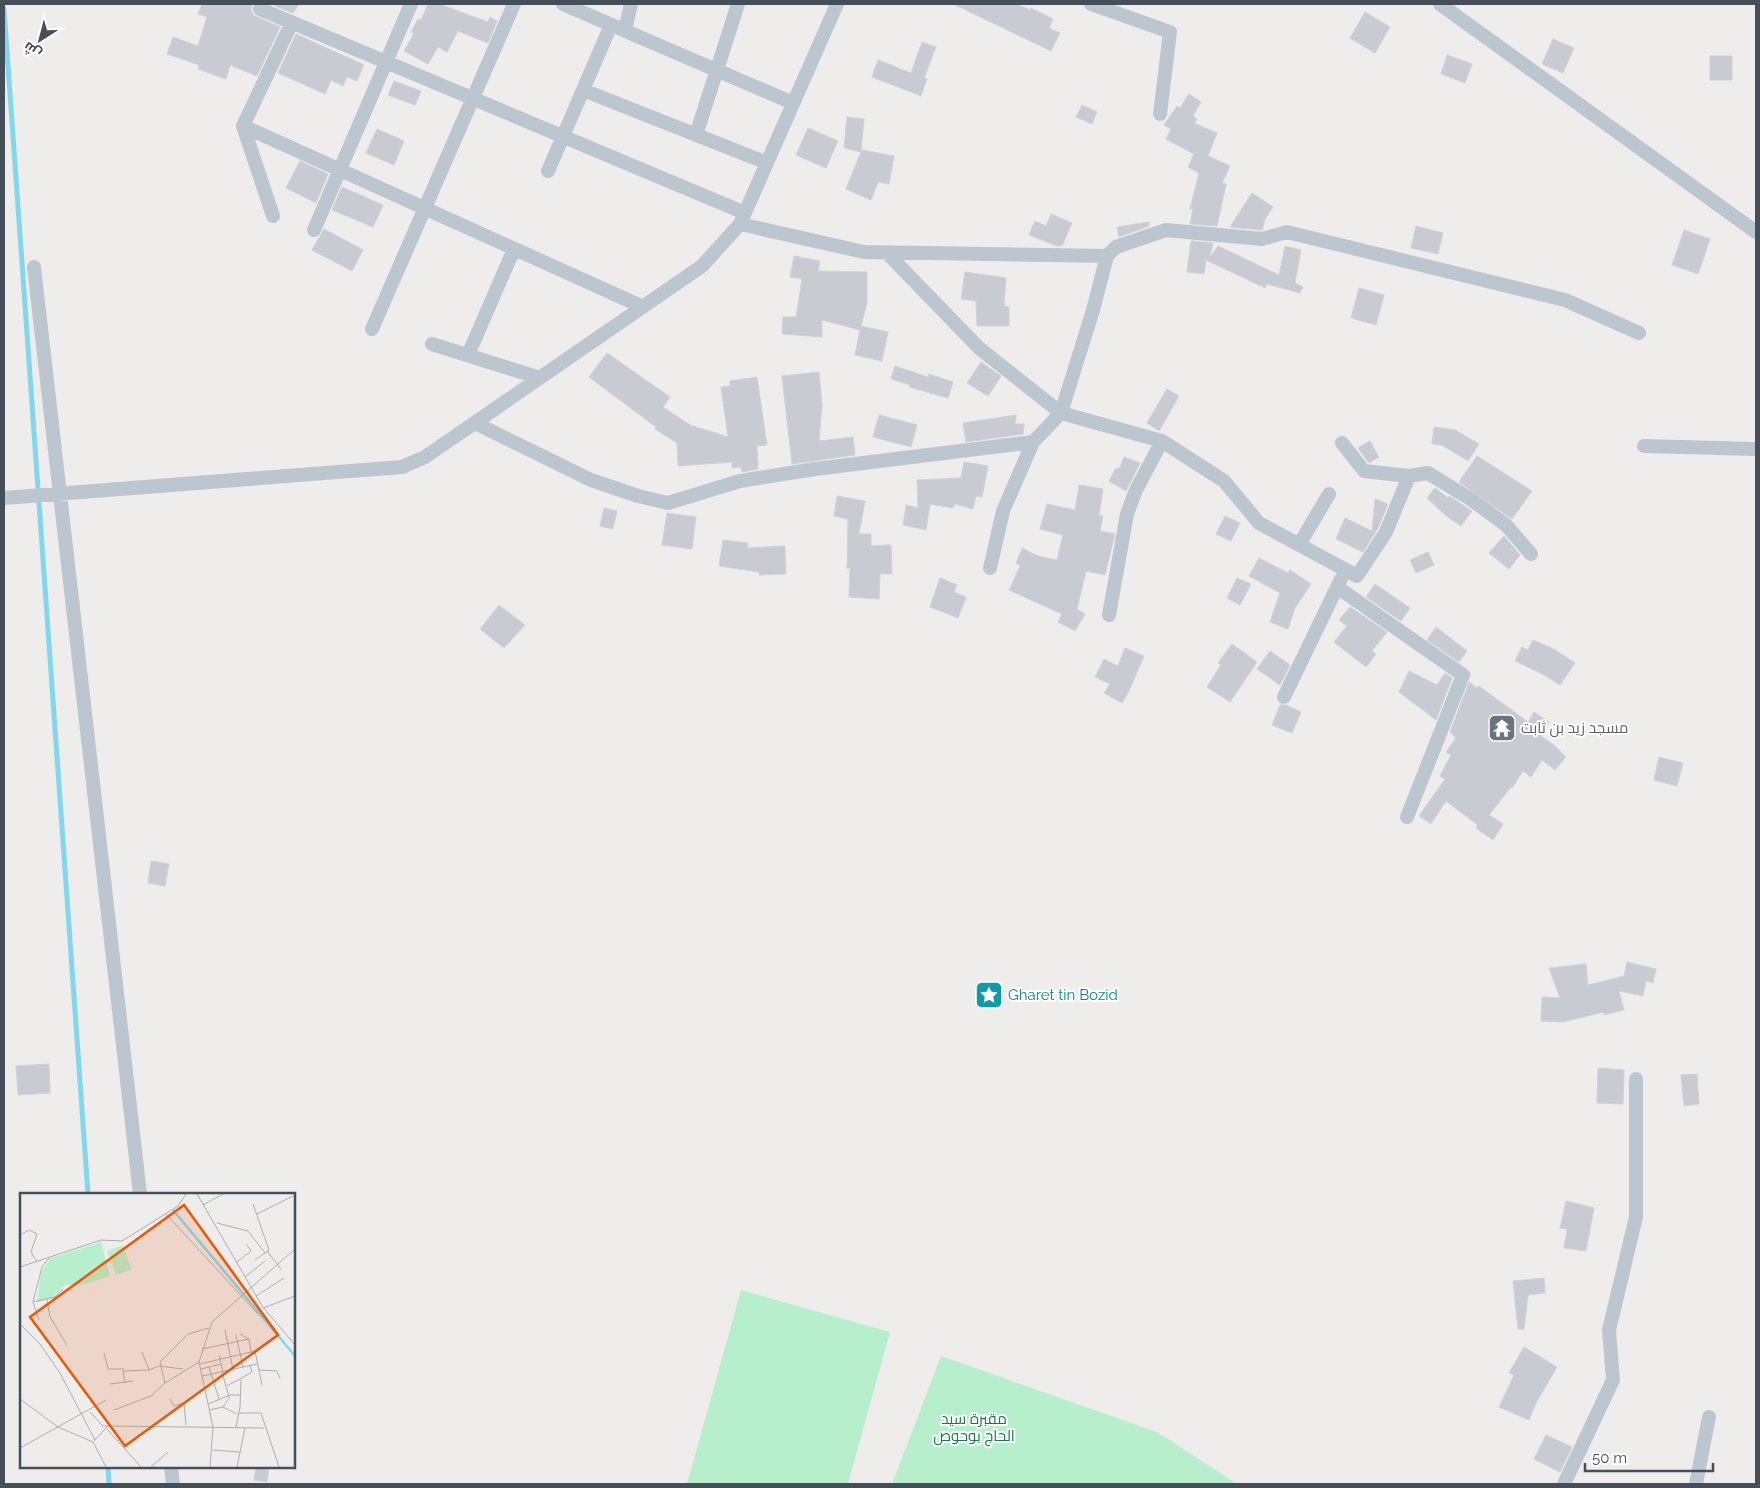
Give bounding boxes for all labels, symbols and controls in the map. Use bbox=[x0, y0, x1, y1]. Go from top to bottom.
north arrow bbox=[15, 15, 65, 65]
text: ش bbox=[20, 38, 45, 62]
temple icon: مسجد زيد بن ثابت bbox=[1487, 713, 1517, 743]
place label: مسجد زيد بن ثابت bbox=[1521, 719, 1628, 738]
place icon: Gharet tin Bozid bbox=[974, 980, 1004, 1010]
place label: Gharet tin Bozid bbox=[1008, 986, 1118, 1004]
inset map bbox=[20, 1193, 295, 1468]
park label: مقبرة سيد الحاج بوحوص bbox=[933, 1410, 1015, 1447]
scale bar bbox=[1585, 1440, 1712, 1472]
text: 50 m bbox=[1592, 1449, 1627, 1467]

